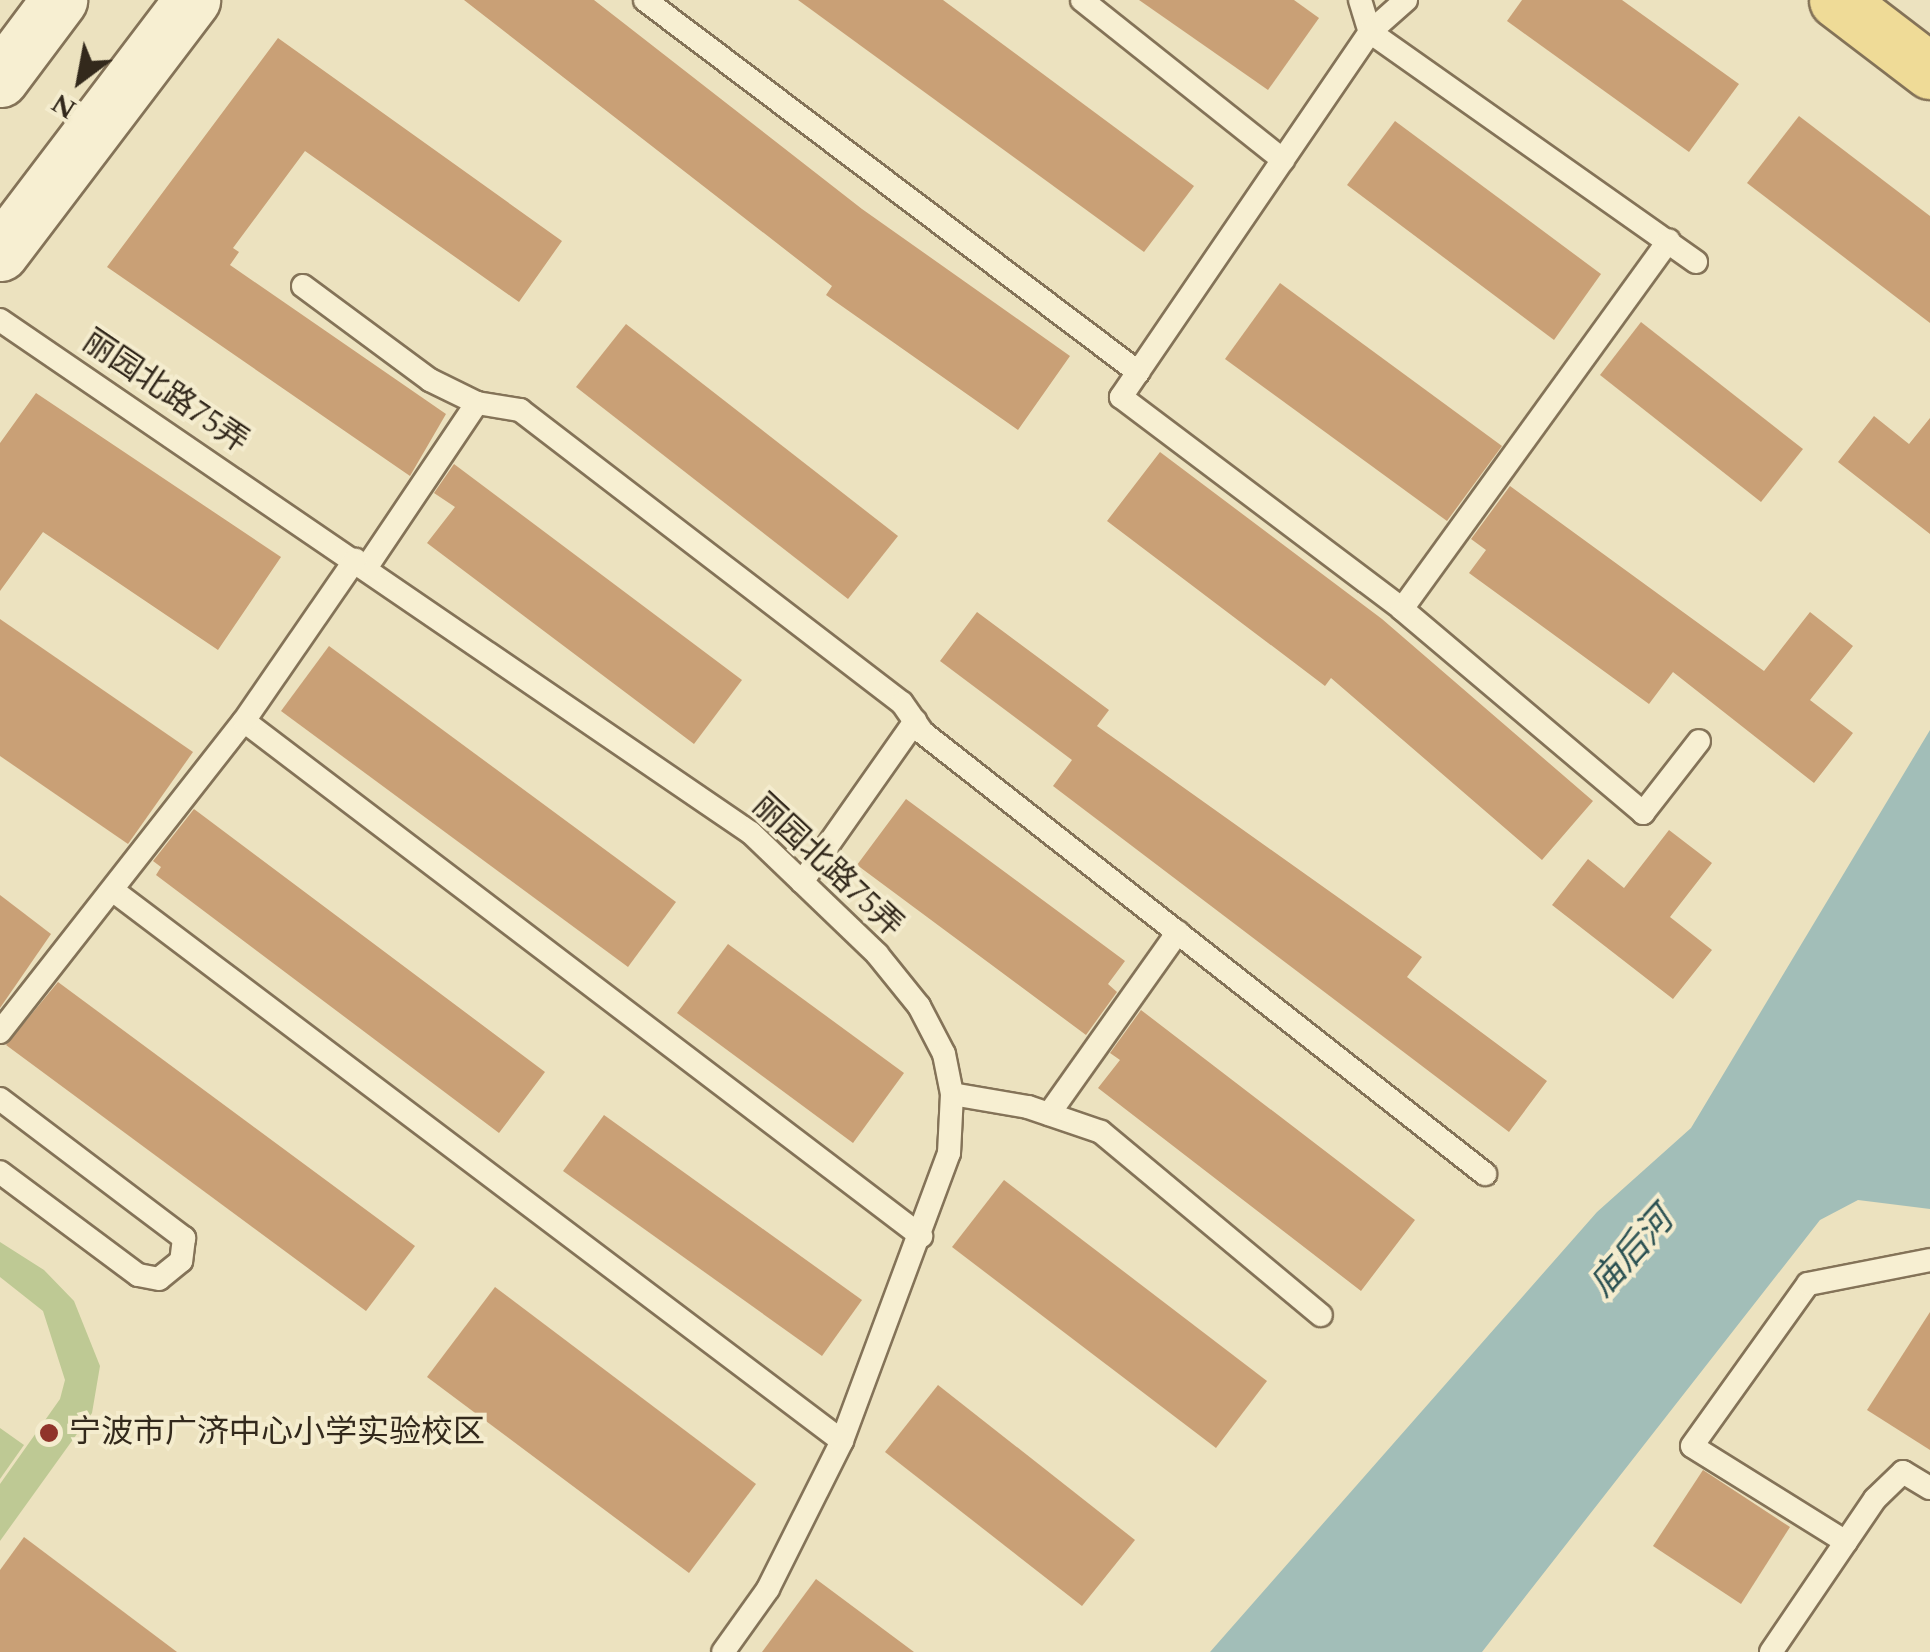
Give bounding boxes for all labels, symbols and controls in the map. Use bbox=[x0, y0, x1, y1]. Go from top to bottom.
north arrow bbox=[30, 30, 130, 130]
text: N bbox=[43, 82, 85, 130]
street label: 丽园北路75弄 bbox=[75, 322, 255, 462]
street label: 丽园北路75弄 bbox=[744, 786, 910, 946]
water label: 庙后河 bbox=[1581, 1200, 1683, 1306]
place label: 宁波市广济中心小学实验校区 bbox=[69, 1414, 485, 1452]
marker: 宁波市广济中心小学实验校区 bbox=[38, 1422, 60, 1444]

